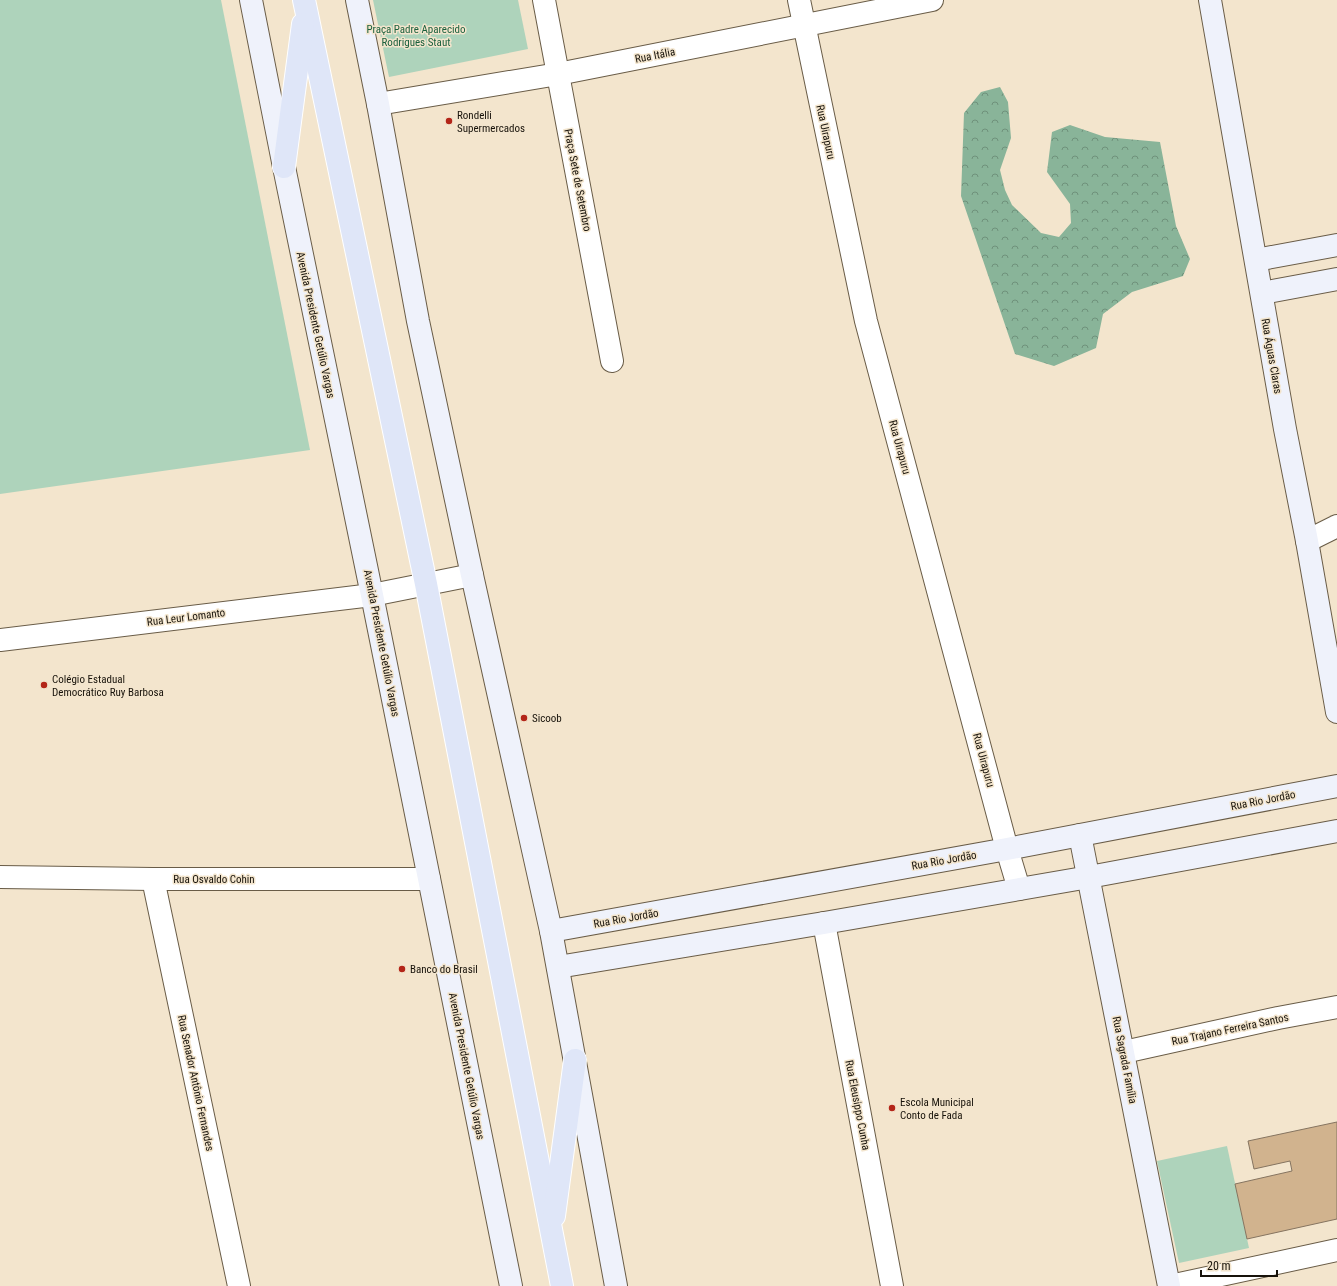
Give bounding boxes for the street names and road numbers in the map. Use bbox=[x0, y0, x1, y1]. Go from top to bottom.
street label: Rua Itália bbox=[634, 45, 676, 66]
street label: Rua Uirapuru bbox=[813, 104, 838, 161]
street label: Praça Sete de Setembro bbox=[561, 128, 594, 233]
street label: Avenida Presidente Getúlio Vargas bbox=[294, 251, 337, 400]
street label: Rua Águas Claras bbox=[1258, 317, 1285, 395]
street label: Rua Uirapuru bbox=[886, 419, 913, 476]
street label: Avenida Presidente Getúlio Vargas bbox=[361, 569, 402, 718]
street label: Rua Leur Lomanto bbox=[146, 606, 226, 629]
street label: Rua Uirapuru bbox=[970, 732, 997, 789]
street label: Rua Rio Jordão bbox=[1230, 788, 1297, 813]
street label: Rua Rio Jordão bbox=[911, 848, 978, 873]
street label: Rua Osvaldo Cohin bbox=[173, 873, 255, 886]
street label: Rua Rio Jordão bbox=[593, 906, 660, 931]
street label: Avenida Presidente Getúlio Vargas bbox=[446, 992, 487, 1141]
street label: Rua Trajano Ferreira Santos bbox=[1170, 1011, 1290, 1048]
street label: Rua Senador Antônio Fernandes bbox=[175, 1014, 216, 1152]
street label: Rua Sagrada Família bbox=[1110, 1015, 1139, 1105]
street label: Rua Eleusippo Cunha bbox=[842, 1059, 873, 1151]

